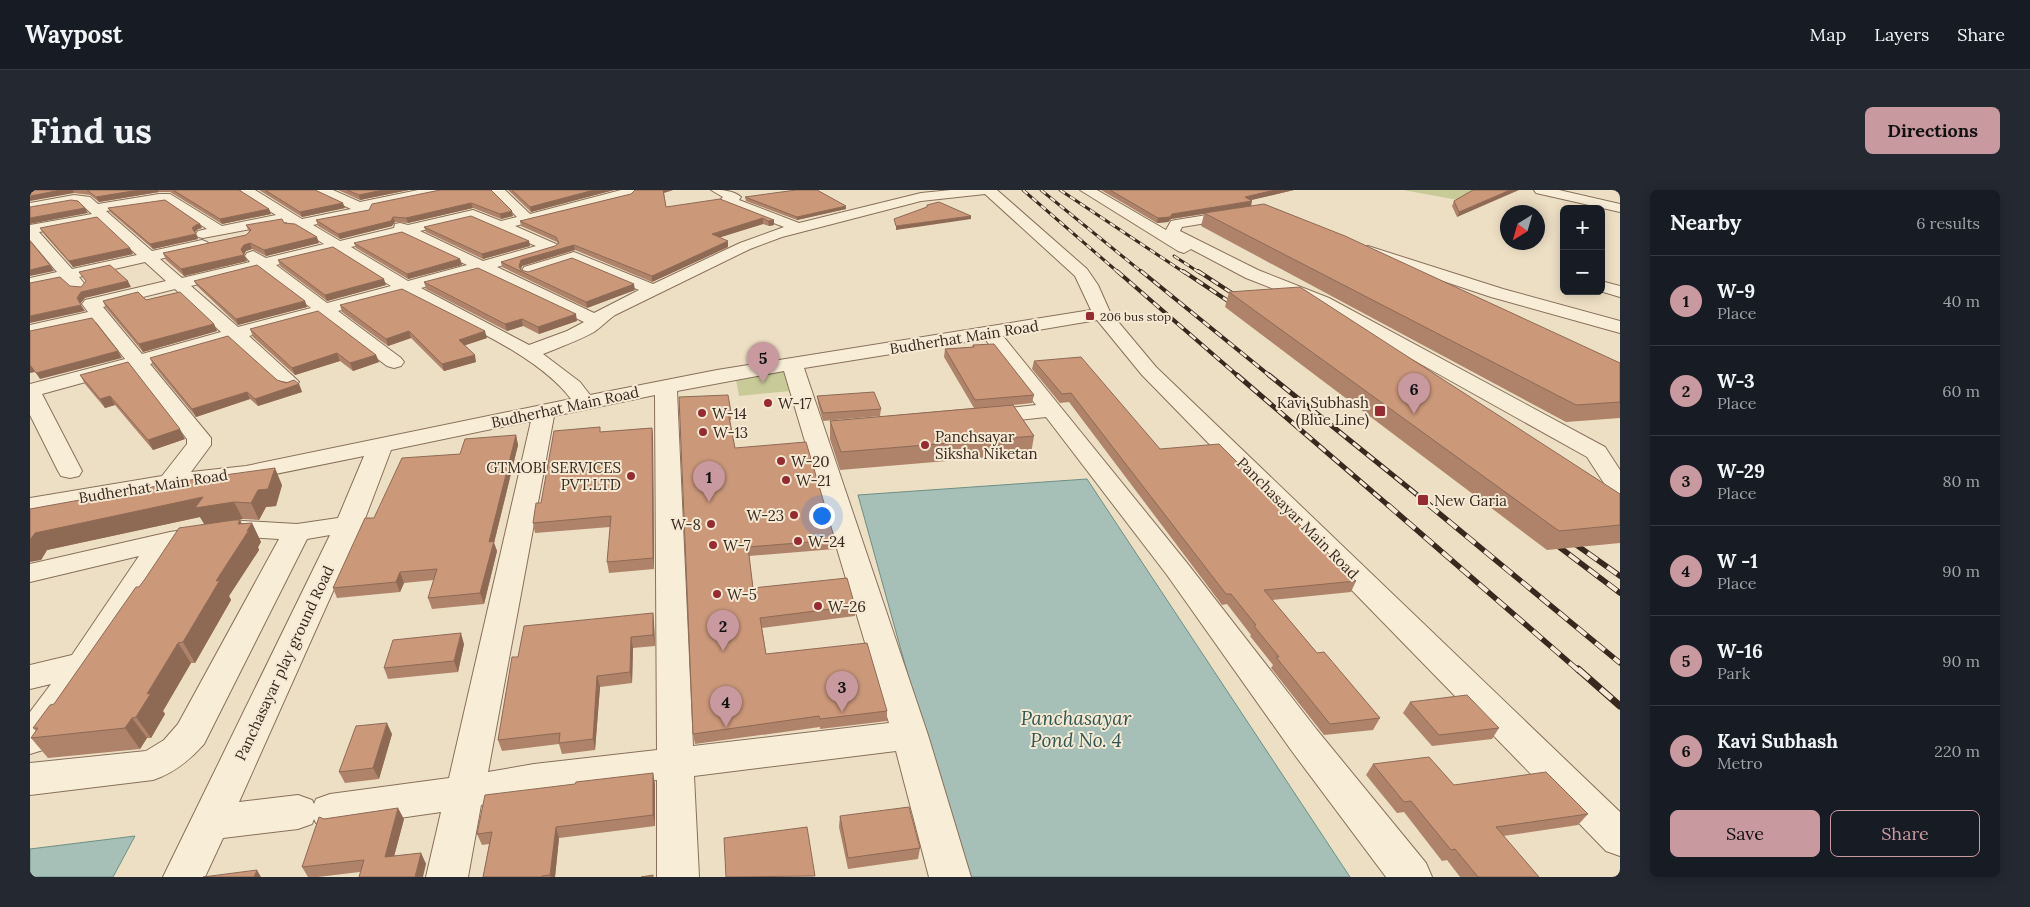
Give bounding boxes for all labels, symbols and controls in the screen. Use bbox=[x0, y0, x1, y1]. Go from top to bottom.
text: Waypost bbox=[25, 19, 123, 50]
text: Map bbox=[1810, 23, 1846, 46]
text: Layers bbox=[1874, 23, 1929, 46]
text: Share bbox=[1957, 23, 2005, 46]
button: Directions bbox=[1865, 107, 2000, 154]
text: Find us bbox=[30, 108, 152, 153]
north arrow bbox=[1500, 205, 1545, 250]
map controls bbox=[1560, 205, 1605, 295]
button: + bbox=[1560, 205, 1605, 250]
text: Nearby bbox=[1670, 209, 1741, 236]
text: 6 results bbox=[1916, 213, 1980, 233]
button: − bbox=[1560, 250, 1605, 295]
text: W-9 bbox=[1717, 279, 1755, 303]
text: 1 bbox=[1683, 291, 1689, 311]
text: 40 m bbox=[1943, 291, 1980, 311]
text: Place bbox=[1717, 303, 1756, 323]
place label: 206 bus stop bbox=[1100, 309, 1171, 324]
marker: 206 bus stop bbox=[1084, 310, 1096, 322]
street label: Budherhat Main Road bbox=[888, 316, 1040, 358]
pin: 5 bbox=[747, 342, 779, 383]
text: W-3 bbox=[1717, 369, 1755, 393]
pin: 6 bbox=[1398, 373, 1430, 414]
text: 2 bbox=[1682, 381, 1690, 401]
text: 60 m bbox=[1942, 381, 1980, 401]
street label: Budherhat Main Road bbox=[489, 382, 641, 432]
place label: Kavi Subhash (Blue Line) bbox=[1277, 393, 1369, 430]
text: Place bbox=[1717, 393, 1756, 413]
place label: W-17 bbox=[778, 394, 812, 413]
marker: W-17 bbox=[762, 397, 774, 409]
place label: W-14 bbox=[712, 404, 747, 423]
marker: Kavi Subhash (Blue Line) bbox=[1373, 404, 1387, 418]
marker: W-14 bbox=[696, 407, 708, 419]
place label: W-13 bbox=[713, 423, 748, 442]
marker: W-13 bbox=[697, 426, 709, 438]
place label: Panchsayar Siksha Niketan bbox=[935, 427, 1038, 463]
marker: Panchsayar Siksha Niketan bbox=[919, 439, 931, 451]
place label: W-20 bbox=[791, 452, 830, 471]
street label: Panchasayar Main Road bbox=[1233, 453, 1363, 583]
marker: W-20 bbox=[775, 455, 787, 467]
place label: GTMOBI SERVICES PVT.LTD bbox=[486, 458, 621, 494]
text: W-29 bbox=[1717, 459, 1765, 483]
pin: 1 bbox=[693, 461, 725, 502]
street label: Budherhat Main Road bbox=[77, 465, 229, 507]
marker: GTMOBI SERVICES PVT.LTD bbox=[625, 470, 637, 482]
place label: W-21 bbox=[796, 471, 831, 490]
text: 3 bbox=[1682, 471, 1690, 491]
text: 80 m bbox=[1943, 471, 1980, 491]
marker: W-21 bbox=[780, 474, 792, 486]
text: Place bbox=[1717, 483, 1756, 503]
place label: New Garia bbox=[1434, 491, 1507, 510]
marker: New Garia bbox=[1416, 493, 1430, 507]
your location bbox=[809, 503, 835, 529]
place label: W-23 bbox=[747, 506, 784, 525]
marker: W-23 bbox=[788, 509, 800, 521]
place label: W-8 bbox=[671, 515, 701, 534]
marker: W-8 bbox=[705, 518, 717, 530]
place label: W-24 bbox=[808, 532, 845, 551]
marker: W-24 bbox=[792, 535, 804, 547]
place label: W-7 bbox=[723, 536, 751, 555]
marker: W-7 bbox=[707, 539, 719, 551]
text: W -1 bbox=[1717, 549, 1758, 573]
text: 4 bbox=[1682, 561, 1690, 581]
text: 90 m bbox=[1942, 561, 1980, 581]
street label: Panchasayar play ground Road bbox=[230, 562, 338, 763]
text: Place bbox=[1717, 573, 1756, 593]
place label: W-5 bbox=[727, 585, 757, 604]
marker: W-5 bbox=[711, 588, 723, 600]
place label: W-26 bbox=[828, 597, 866, 616]
marker: W-26 bbox=[812, 600, 824, 612]
pin: 2 bbox=[707, 610, 739, 651]
text: W-16 bbox=[1717, 639, 1763, 663]
text: 5 bbox=[1682, 651, 1690, 671]
text: 90 m bbox=[1942, 651, 1980, 671]
text: Park bbox=[1717, 663, 1750, 683]
pin: 3 bbox=[826, 671, 858, 712]
pin: 4 bbox=[710, 686, 742, 727]
water label: Panchasayar Pond No. 4 bbox=[1021, 706, 1132, 752]
text: Kavi Subhash bbox=[1717, 729, 1838, 753]
text: 6 bbox=[1681, 741, 1691, 761]
text: 220 m bbox=[1934, 741, 1980, 761]
text: Metro bbox=[1717, 753, 1763, 773]
button: Save bbox=[1670, 810, 1820, 857]
button: Share bbox=[1830, 810, 1980, 857]

